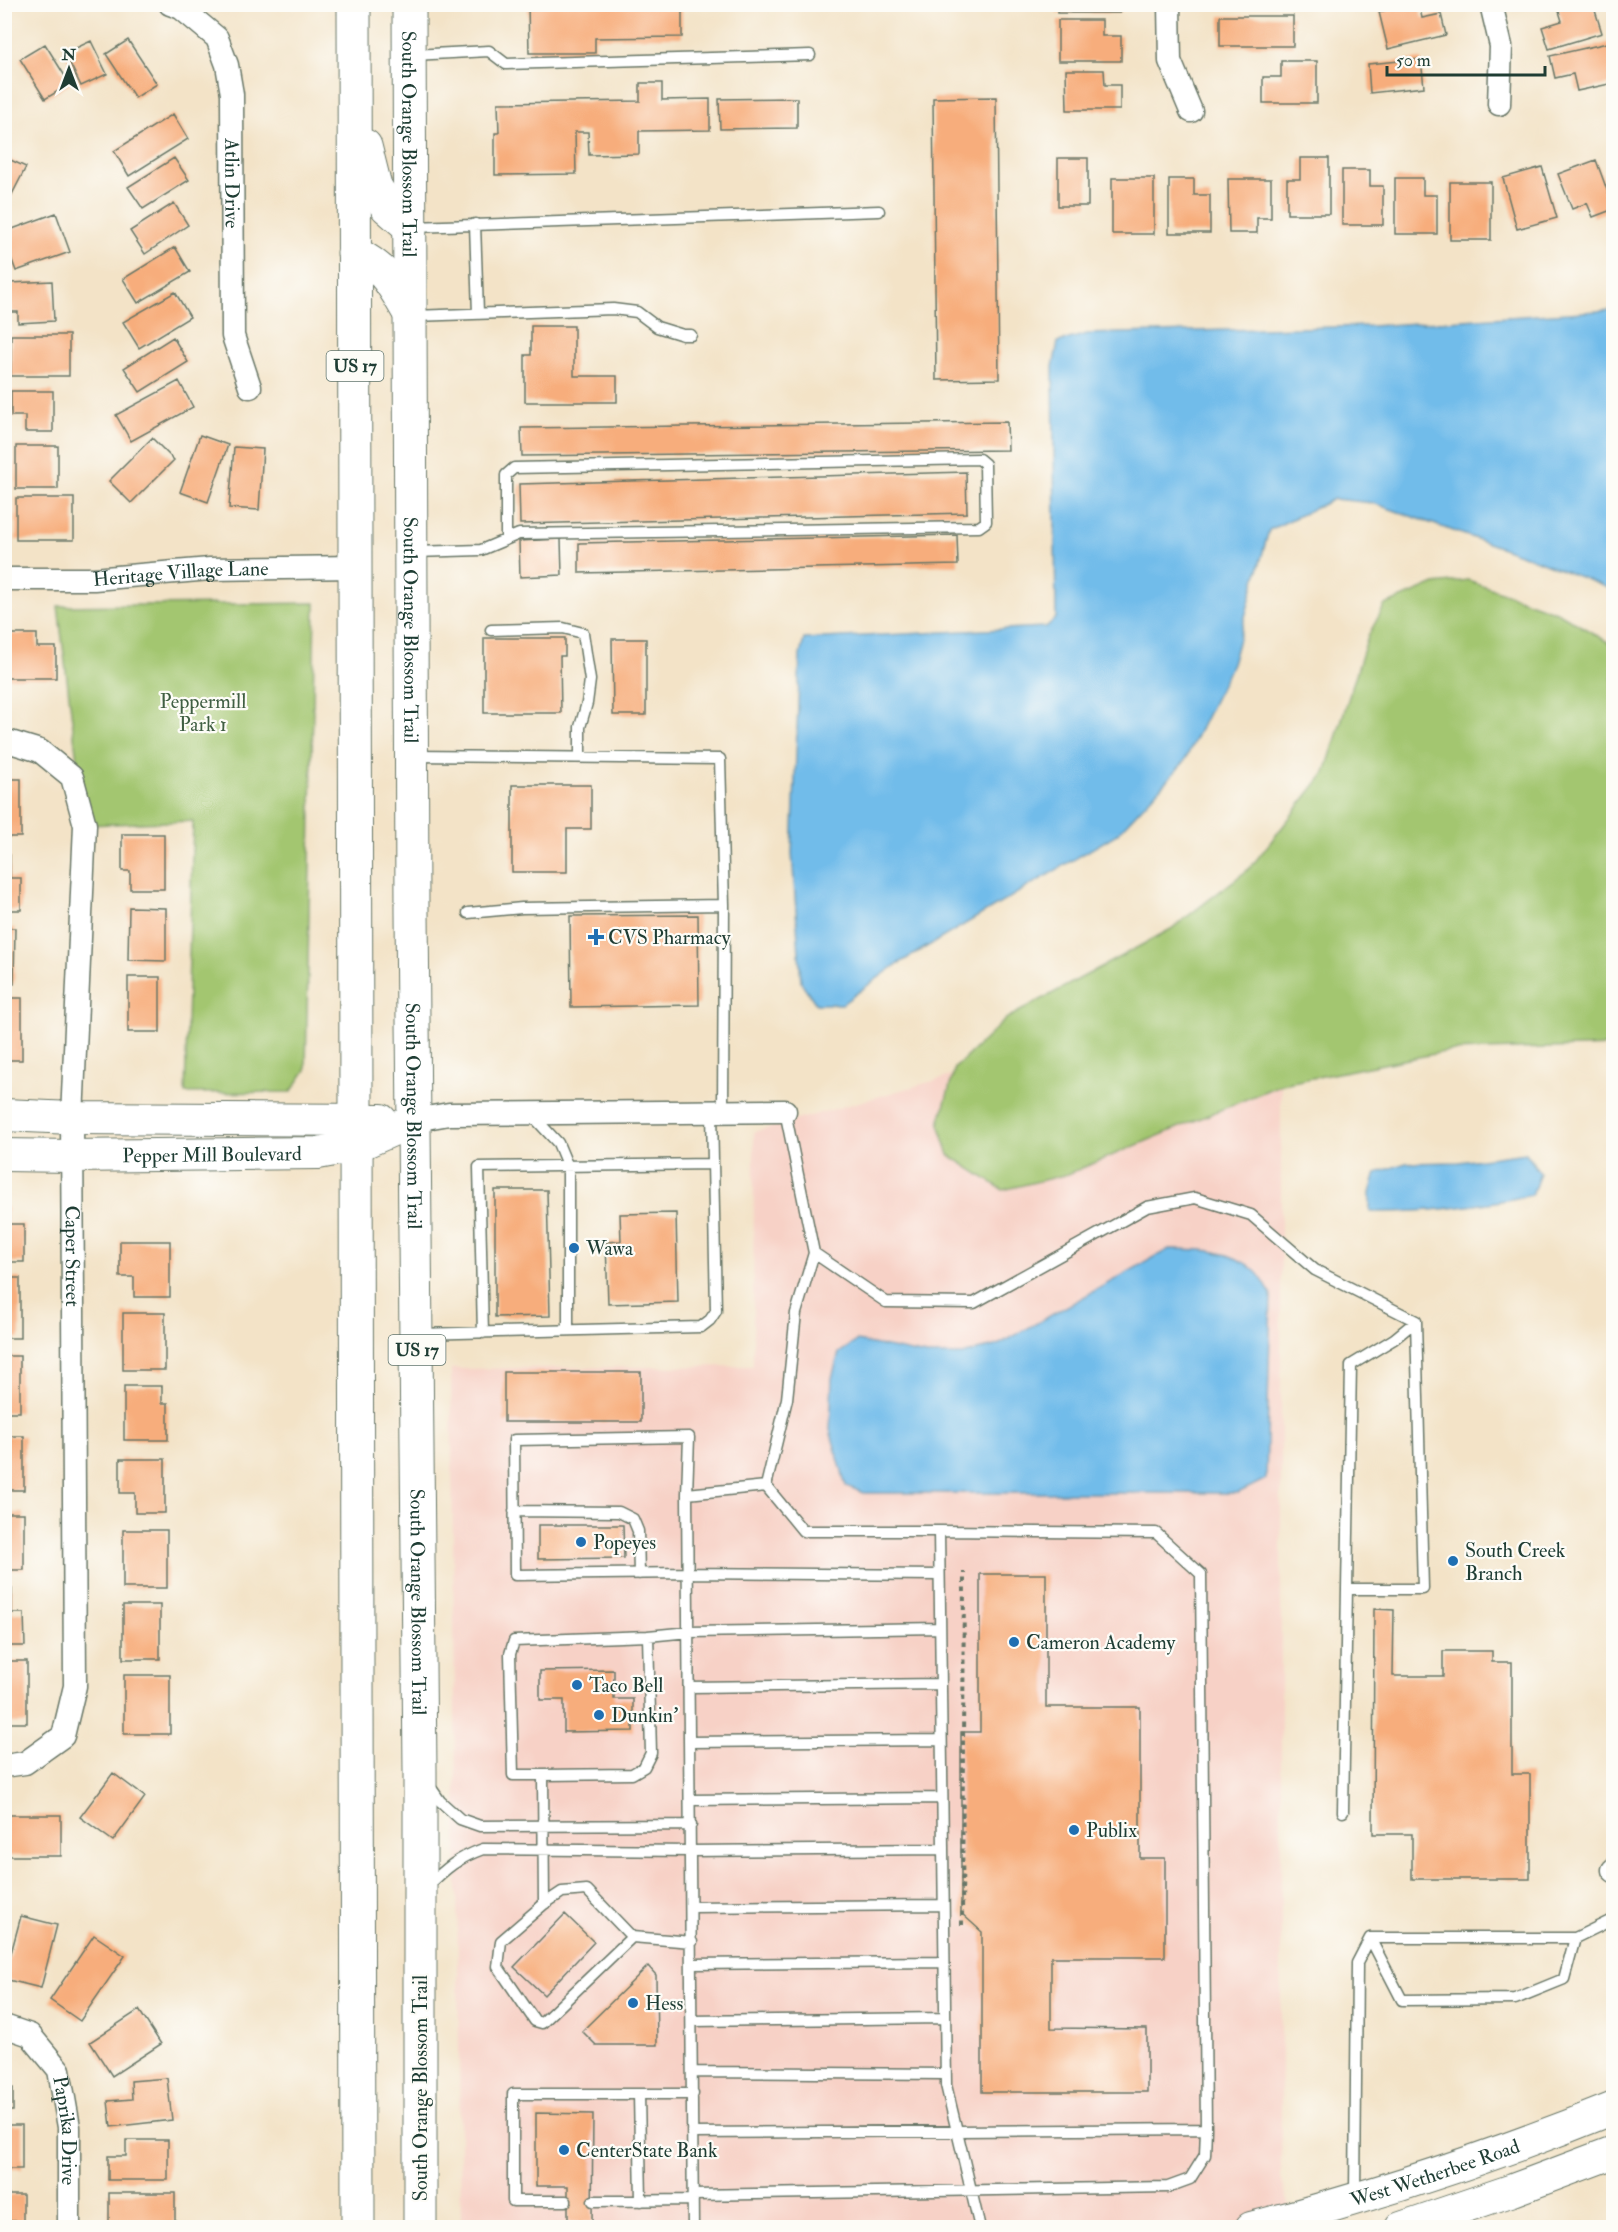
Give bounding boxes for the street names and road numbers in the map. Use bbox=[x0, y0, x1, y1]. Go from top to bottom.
street label: South Orange Blossom Trail bbox=[397, 31, 422, 257]
street label: Atlin Drive bbox=[220, 137, 245, 228]
road number: US 17 bbox=[326, 351, 384, 381]
street label: South Orange Blossom Trail bbox=[398, 517, 424, 743]
street label: Heritage Village Lane bbox=[92, 556, 269, 592]
street label: South Orange Blossom Trail bbox=[400, 1003, 427, 1229]
street label: Pepper Mill Boulevard bbox=[122, 1141, 302, 1169]
street label: Caper Street bbox=[59, 1205, 85, 1307]
road number: US 17 bbox=[388, 1335, 446, 1365]
street label: South Orange Blossom Trail bbox=[405, 1489, 432, 1715]
street label: South Orange Blossom Trail bbox=[408, 1975, 433, 2201]
street label: Paprika Drive bbox=[48, 2074, 82, 2185]
street label: West Wetherbee Road bbox=[1346, 2133, 1523, 2212]

